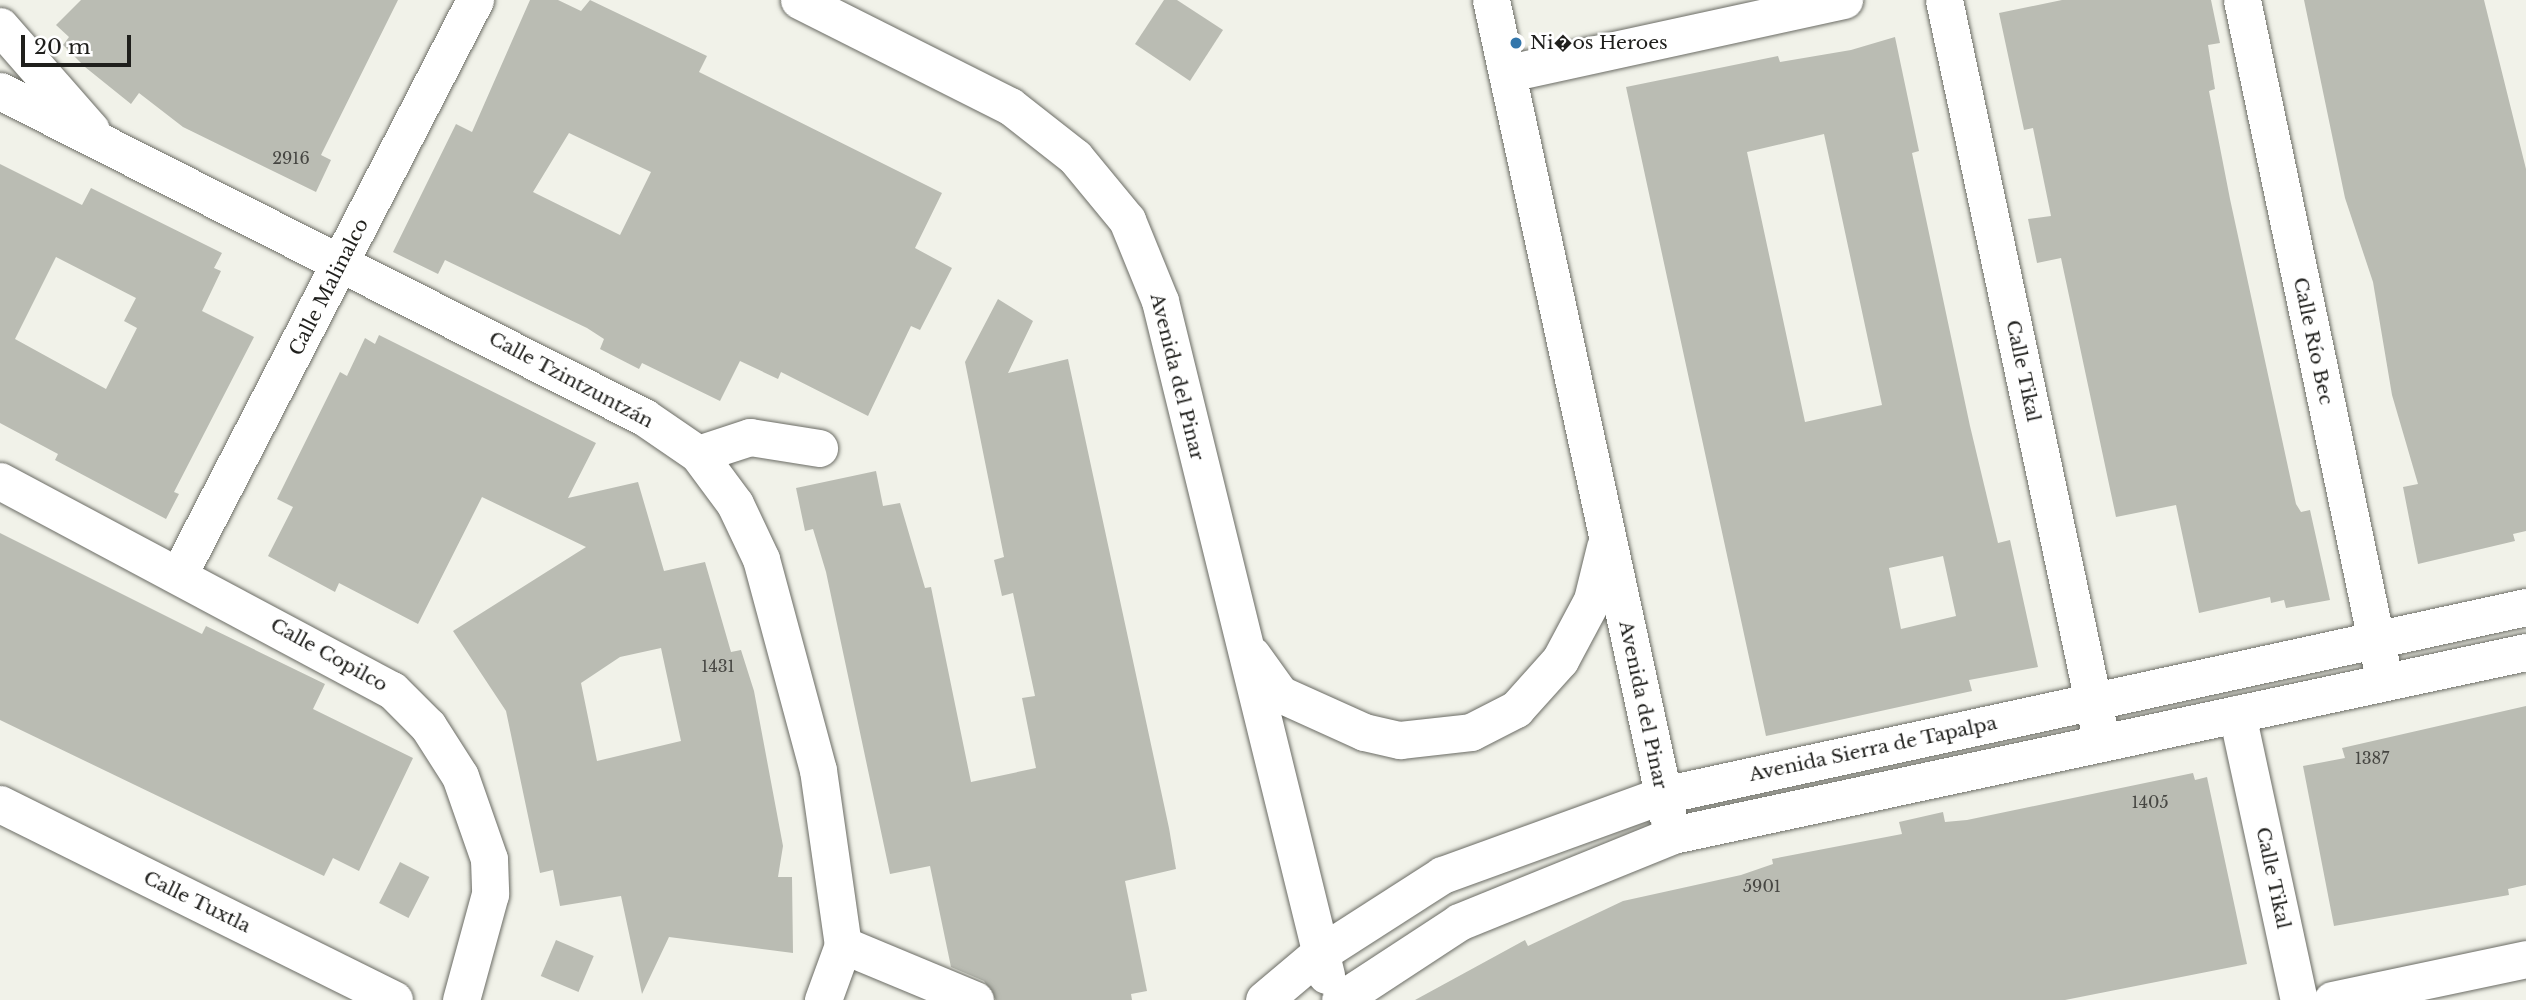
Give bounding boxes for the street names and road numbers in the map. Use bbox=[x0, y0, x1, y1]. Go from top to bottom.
street label: Calle Malinalco bbox=[285, 215, 373, 359]
street label: Calle Río Bec bbox=[2288, 275, 2338, 407]
street label: Avenida del Pinar bbox=[1145, 291, 1209, 463]
street label: Calle Tikal bbox=[2001, 318, 2045, 424]
street label: Calle Tzintzuntzán bbox=[485, 327, 657, 433]
street label: Calle Copilco bbox=[266, 613, 392, 697]
street label: Avenida del Pinar bbox=[1614, 619, 1672, 791]
street label: Avenida Sierra de Tapalpa bbox=[1747, 711, 1999, 787]
street label: Calle Tikal bbox=[2251, 825, 2295, 931]
street label: Calle Tuxtla bbox=[140, 866, 254, 938]

